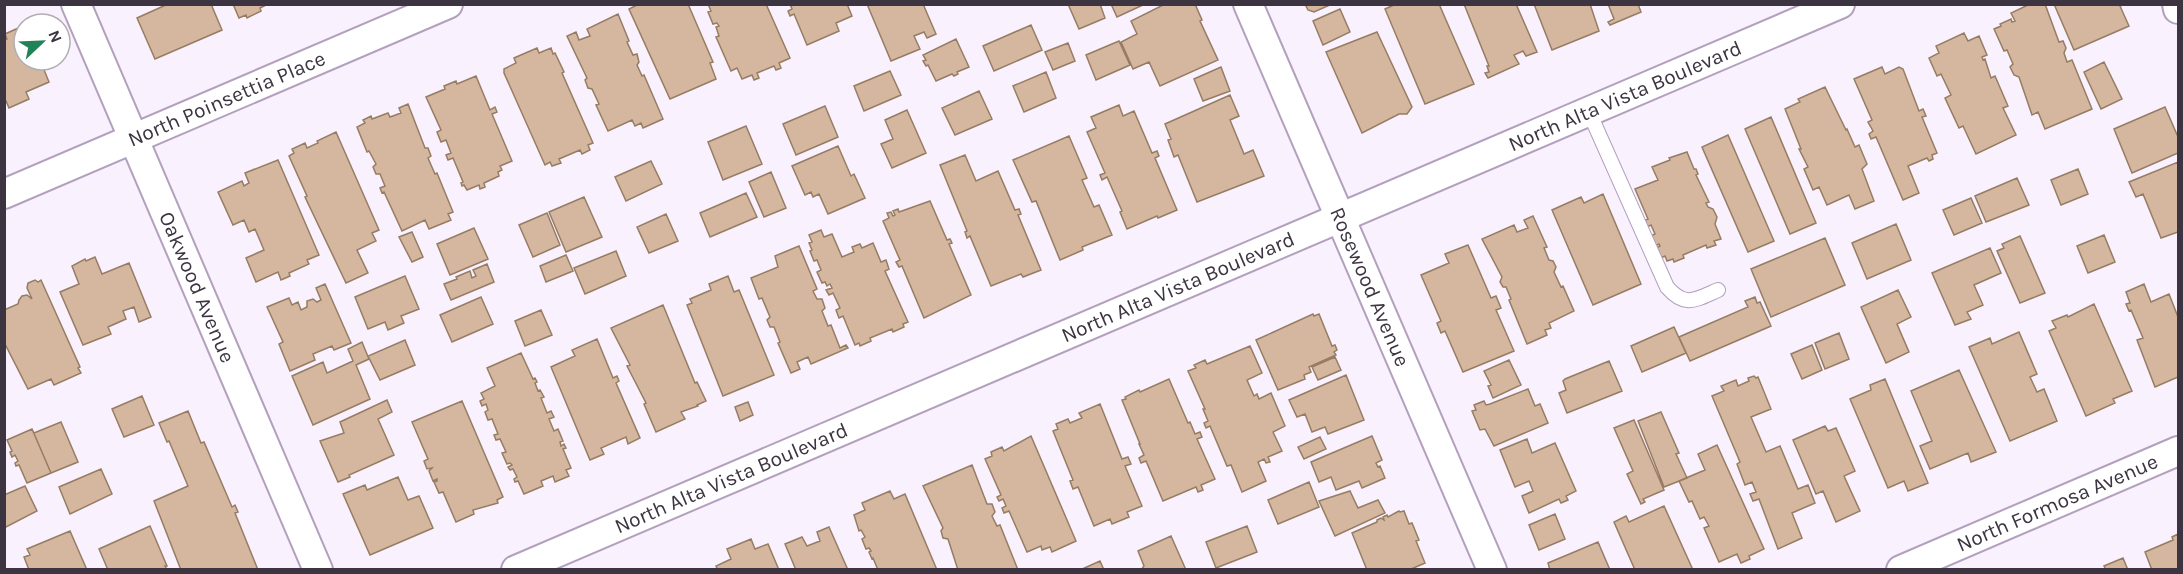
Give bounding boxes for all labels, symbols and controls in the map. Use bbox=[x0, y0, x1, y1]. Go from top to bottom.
north arrow bbox=[12, 12, 72, 72]
text: N bbox=[44, 27, 66, 45]
street label: North Alta Vista Boulevard bbox=[1505, 36, 1745, 156]
street label: North Poinsettia Place bbox=[124, 46, 329, 152]
street label: Rosewood Avenue bbox=[1325, 204, 1415, 370]
street label: Oakwood Avenue bbox=[154, 208, 240, 366]
street label: North Alta Vista Boulevard bbox=[1058, 227, 1298, 347]
street label: North Alta Vista Boulevard bbox=[611, 418, 851, 538]
street label: North Formosa Avenue bbox=[1953, 449, 2161, 557]

